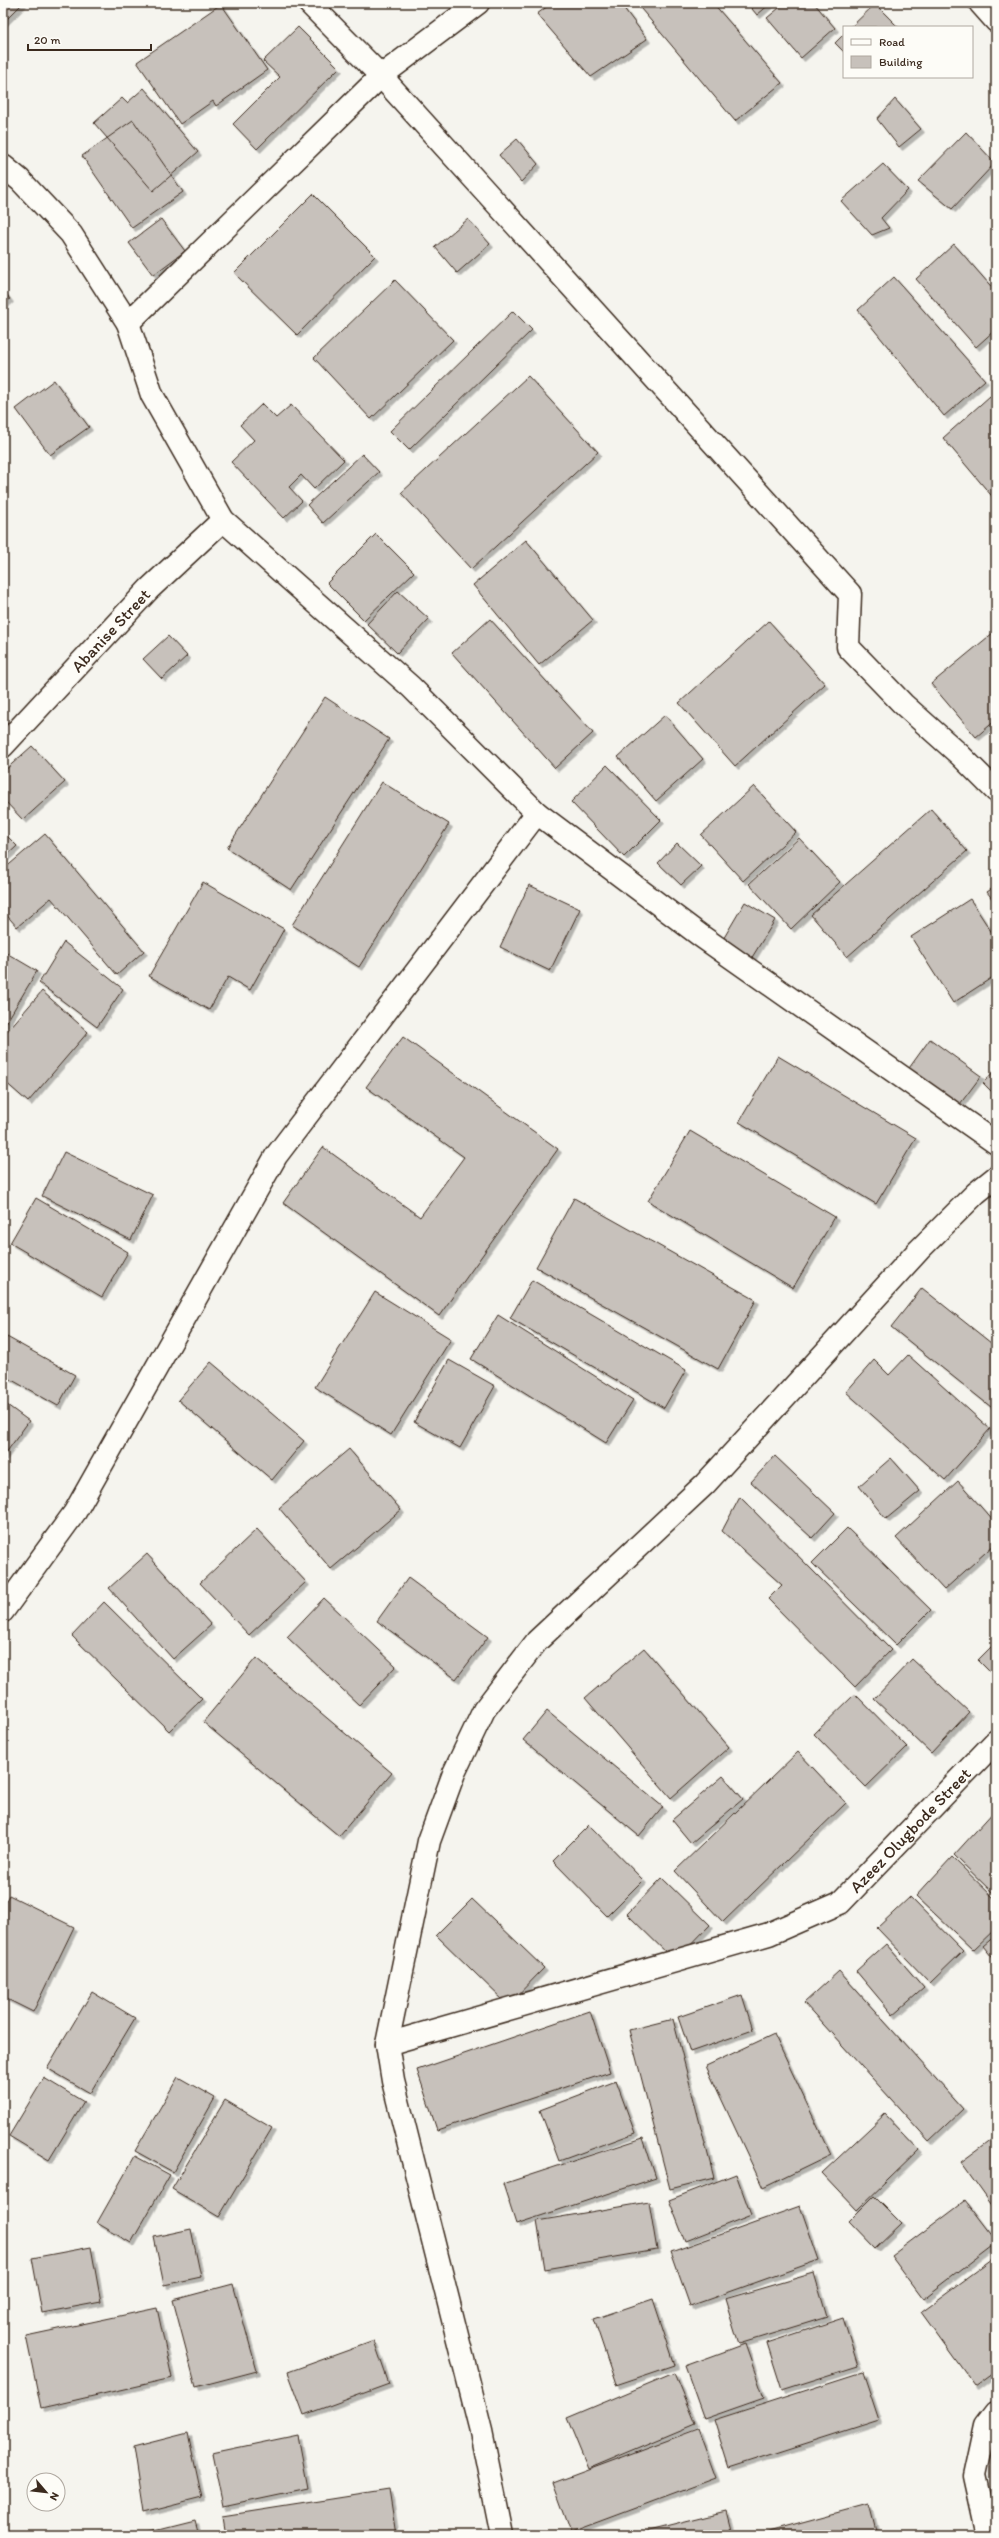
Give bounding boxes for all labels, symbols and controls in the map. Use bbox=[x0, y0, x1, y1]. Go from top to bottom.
scale bar bbox=[28, 26, 151, 52]
legend bbox=[843, 26, 973, 78]
text: 20 m bbox=[34, 33, 61, 47]
text: Road bbox=[879, 35, 905, 49]
text: Building bbox=[879, 55, 923, 69]
street label: Abanise Street bbox=[67, 584, 154, 676]
street label: Azeez Olugbode Street bbox=[845, 1764, 975, 1897]
north arrow bbox=[26, 2472, 66, 2512]
text: N bbox=[47, 2490, 62, 2503]

